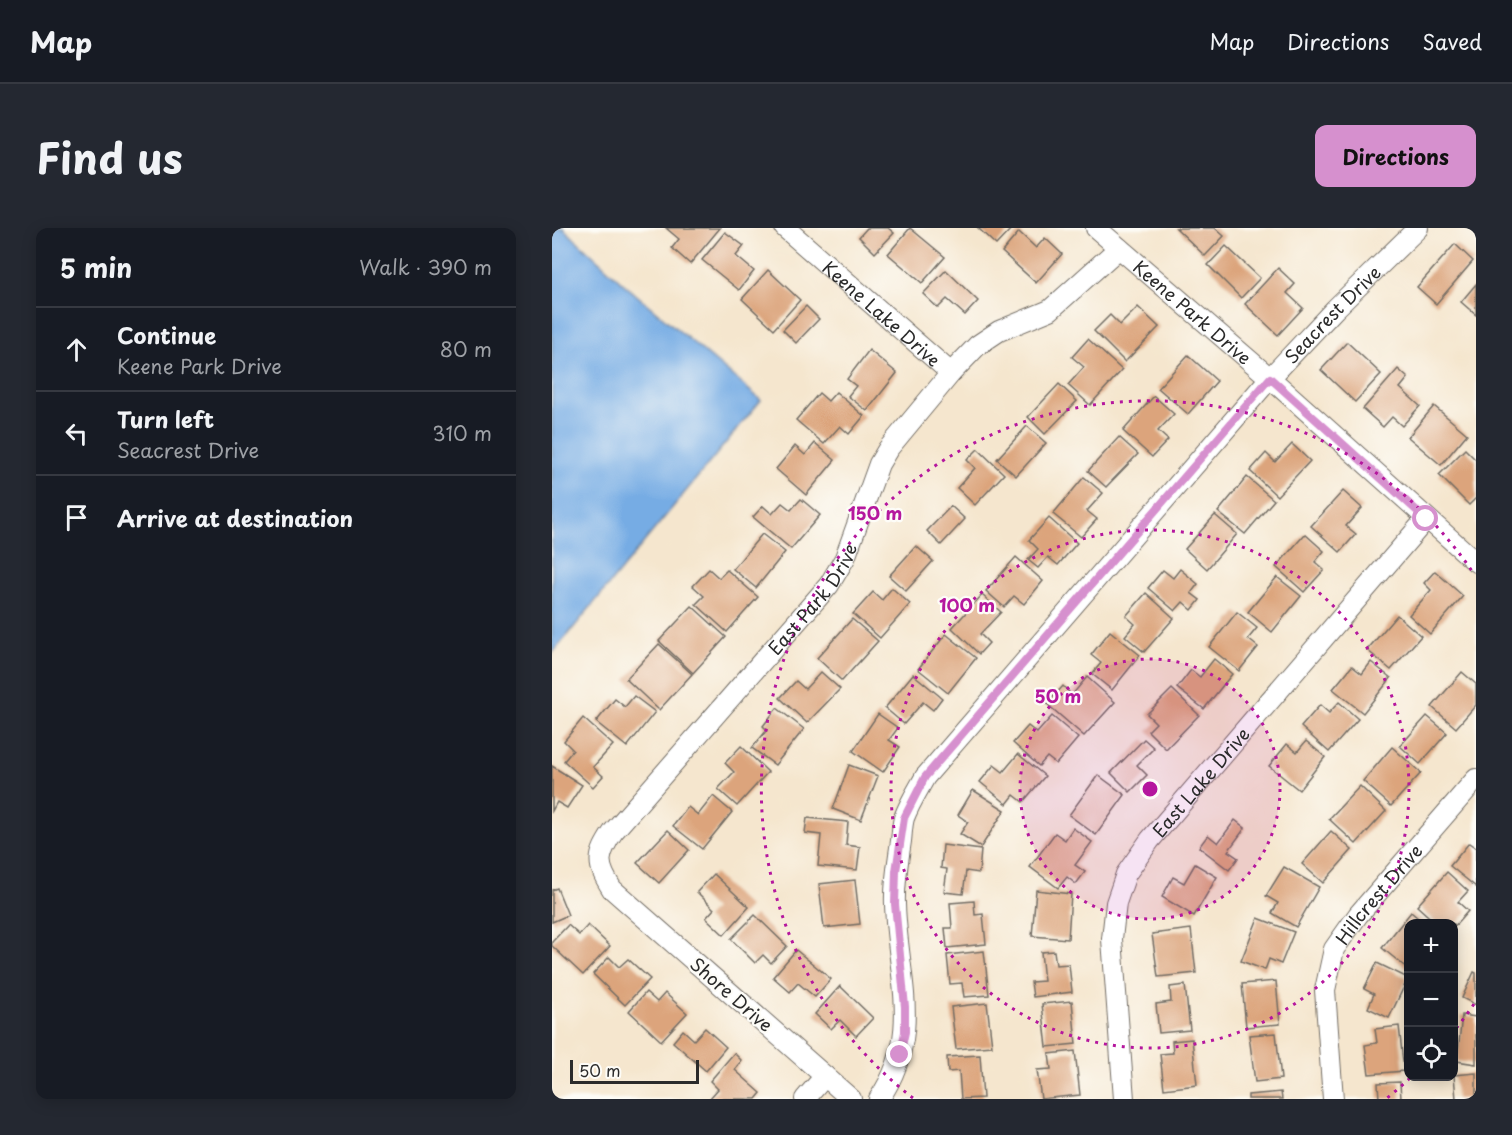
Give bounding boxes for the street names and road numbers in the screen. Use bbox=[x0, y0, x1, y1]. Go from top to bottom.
street label: Keene Park Drive bbox=[1128, 253, 1258, 370]
street label: Keene Lake Drive bbox=[817, 254, 947, 372]
street label: Seacrest Drive bbox=[1277, 259, 1386, 369]
street label: East Park Drive bbox=[761, 539, 863, 660]
street label: East Lake Drive bbox=[1145, 721, 1255, 842]
street label: Hillcrest Drive bbox=[1328, 837, 1428, 950]
street label: Shore Drive bbox=[685, 950, 779, 1038]

